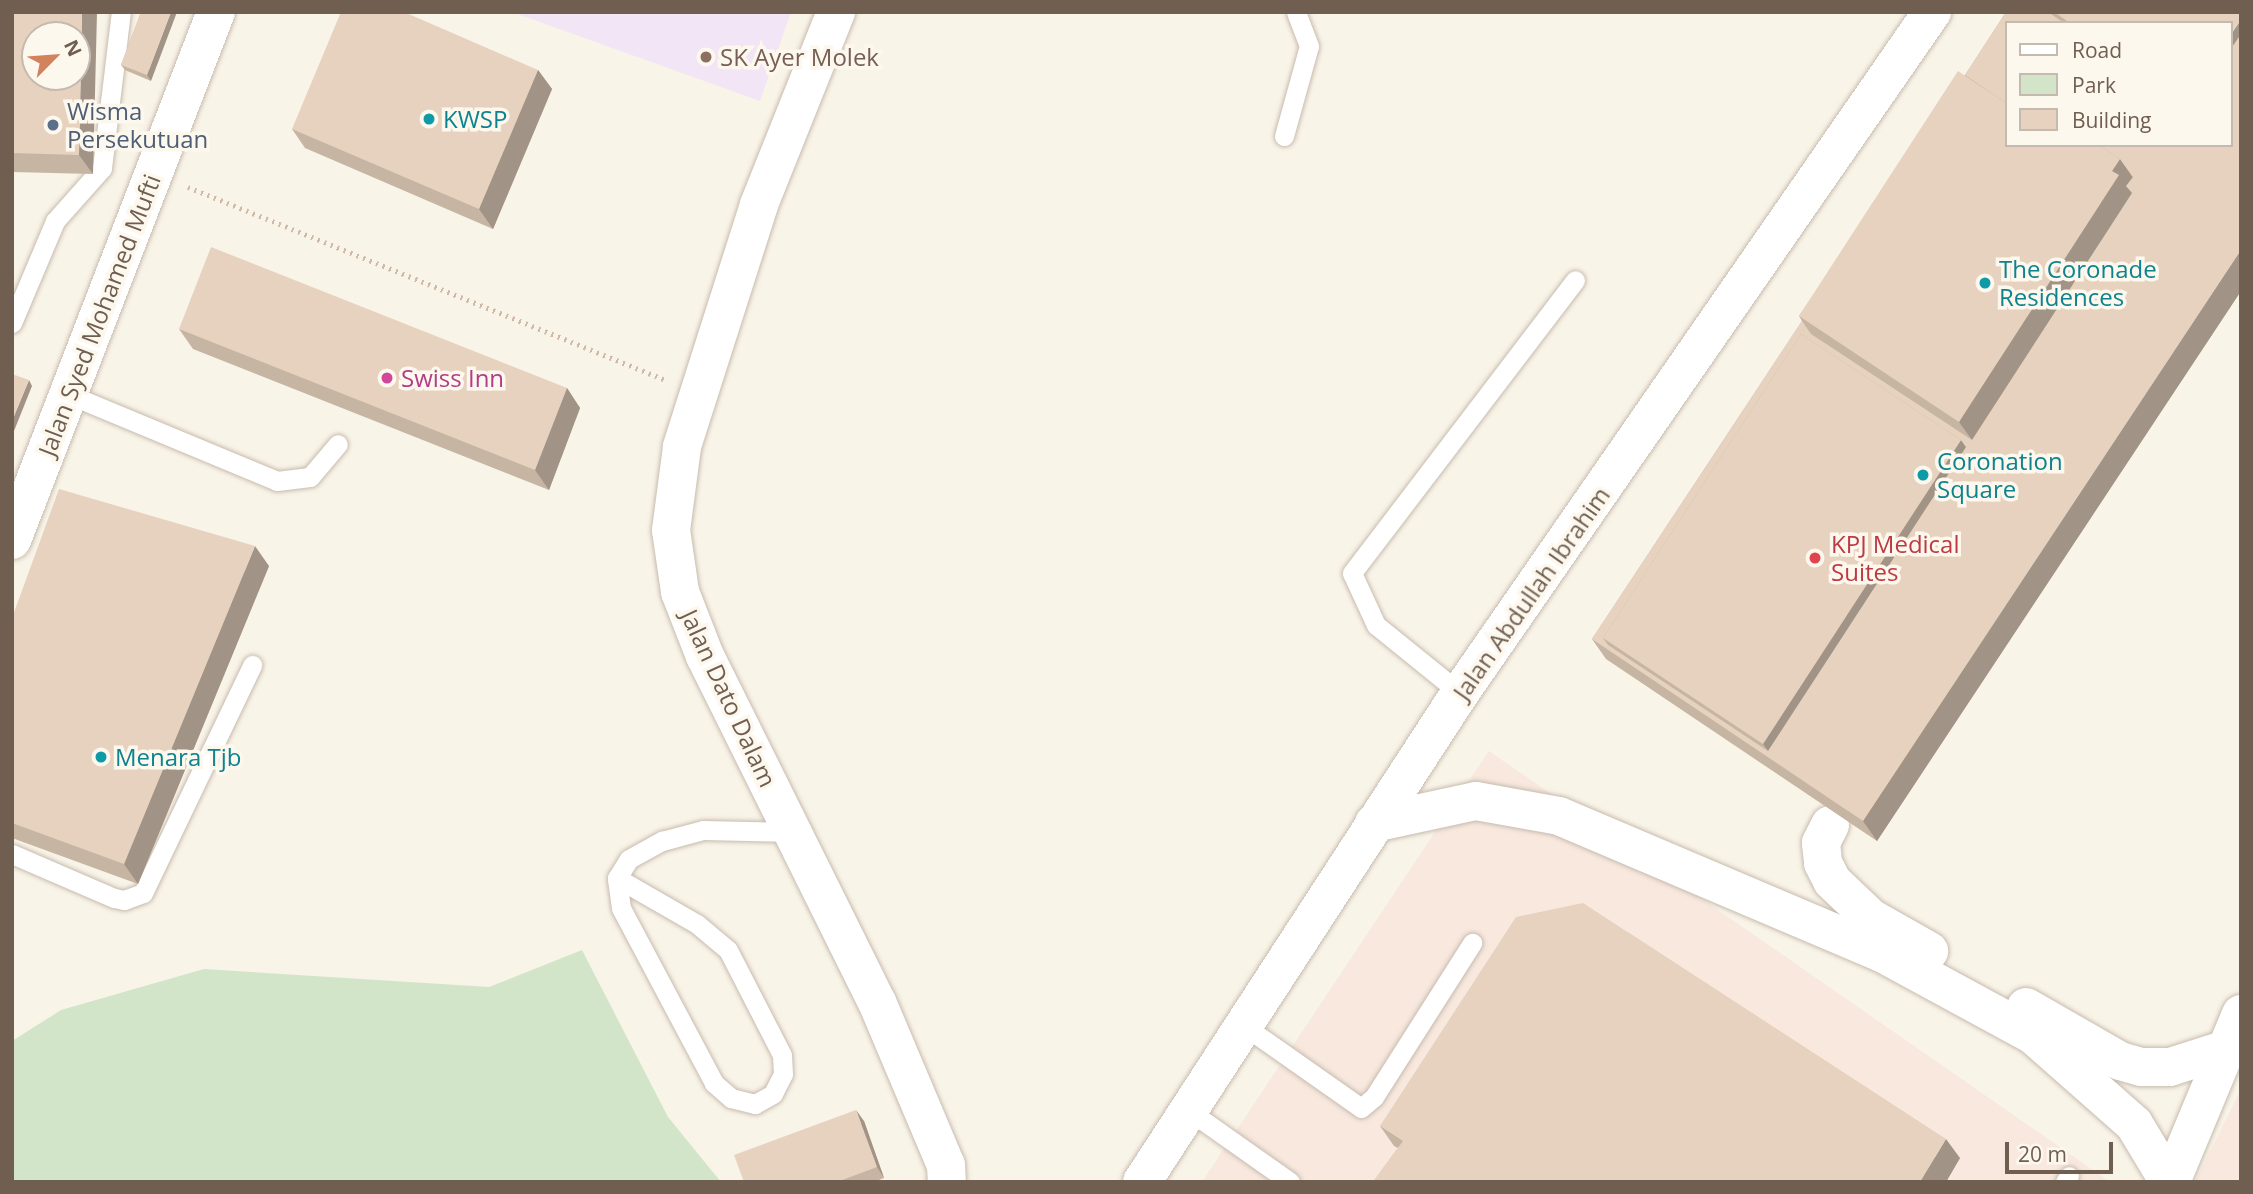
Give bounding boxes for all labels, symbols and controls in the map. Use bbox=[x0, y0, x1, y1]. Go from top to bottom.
north arrow bbox=[21, 21, 91, 91]
legend bbox=[2004, 21, 2232, 147]
text: N bbox=[58, 35, 88, 60]
text: Road bbox=[2072, 36, 2122, 64]
place label: SK Ayer Molek bbox=[720, 43, 879, 71]
marker: SK Ayer Molek bbox=[698, 49, 714, 65]
text: Park bbox=[2072, 71, 2116, 99]
place label: Wisma Persekutuan bbox=[67, 97, 208, 153]
place label: KWSP bbox=[443, 105, 507, 133]
text: Building bbox=[2072, 106, 2151, 134]
marker: KWSP bbox=[421, 111, 437, 127]
marker: Wisma Persekutuan bbox=[45, 117, 61, 133]
street label: Jalan Syed Mohamed Mufti bbox=[32, 170, 166, 460]
place label: The Coronade Residences bbox=[1999, 255, 2157, 311]
marker: The Coronade Residences bbox=[1977, 275, 1993, 291]
place label: Swiss Inn bbox=[401, 364, 504, 392]
marker: Swiss Inn bbox=[379, 370, 395, 386]
place label: Coronation Square bbox=[1937, 447, 2063, 503]
marker: Coronation Square bbox=[1915, 467, 1931, 483]
street label: Jalan Abdullah Ibrahim bbox=[1447, 481, 1615, 705]
place label: KPJ Medical Suites bbox=[1831, 530, 1960, 586]
marker: KPJ Medical Suites bbox=[1805, 548, 1825, 568]
street label: Jalan Dato Dalam bbox=[675, 605, 783, 791]
place label: Menara Tjb bbox=[115, 743, 241, 771]
marker: Menara Tjb bbox=[93, 749, 109, 765]
scale bar bbox=[2008, 1128, 2116, 1172]
text: 20 m bbox=[2018, 1140, 2067, 1168]

